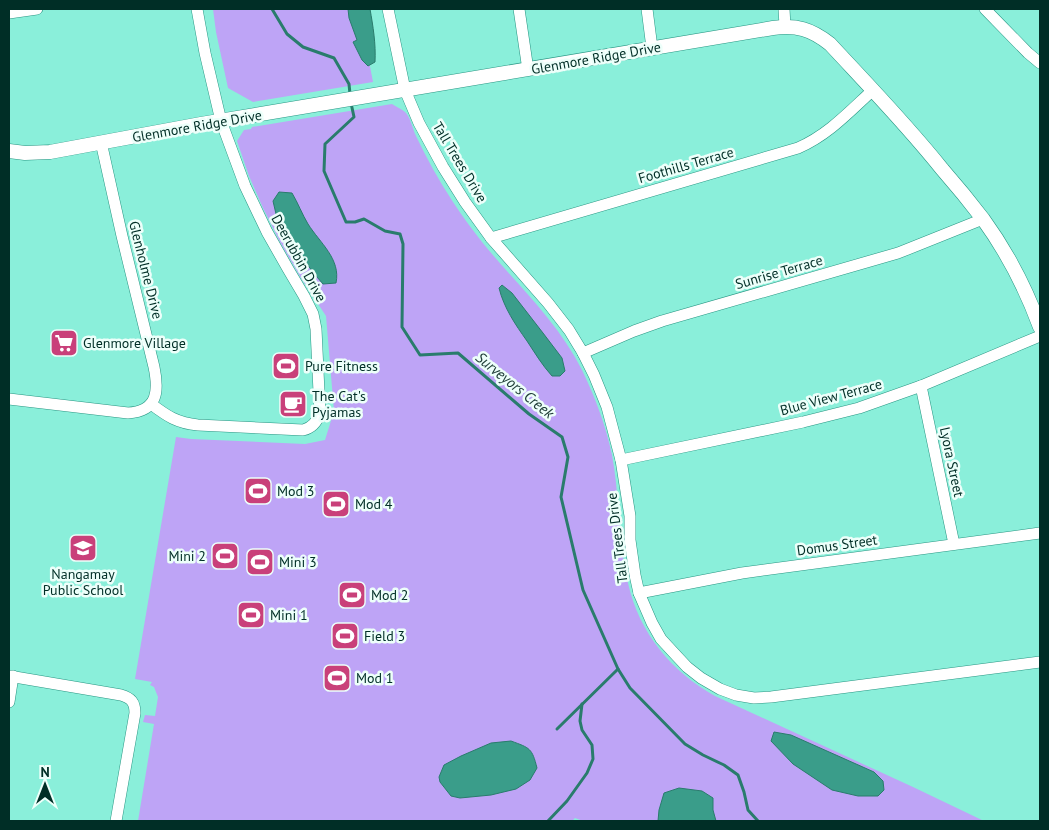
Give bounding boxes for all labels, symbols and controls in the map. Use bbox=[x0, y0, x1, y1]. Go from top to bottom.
street label: Glenmore Ridge Drive bbox=[530, 38, 662, 78]
street label: Glenmore Ridge Drive bbox=[131, 106, 263, 146]
street label: Tall Trees Drive bbox=[429, 118, 491, 206]
street label: Foothills Terrace bbox=[636, 143, 736, 187]
street label: Deerubbin Drive bbox=[268, 211, 330, 305]
street label: Glenholme Drive bbox=[125, 219, 167, 321]
street label: Sunrise Terrace bbox=[733, 251, 825, 293]
supermarket icon: Glenmore Village bbox=[49, 328, 79, 358]
place label: Glenmore Village bbox=[83, 334, 186, 352]
water label: Surveyors Creek bbox=[472, 348, 559, 423]
sports icon: Pure Fitness bbox=[271, 351, 301, 381]
place label: Pure Fitness bbox=[305, 357, 378, 375]
street label: Blue View Terrace bbox=[778, 375, 884, 419]
place label: The Cat's Pyjamas bbox=[312, 387, 366, 421]
cafe icon: The Cat's Pyjamas bbox=[278, 389, 308, 419]
street label: Lyora Street bbox=[936, 425, 968, 499]
sports icon: Mod 3 bbox=[243, 476, 273, 506]
place label: Mod 3 bbox=[277, 482, 314, 500]
sports icon: Mod 4 bbox=[321, 489, 351, 519]
street label: Tall Trees Drive bbox=[603, 492, 631, 584]
place label: Mod 4 bbox=[355, 495, 393, 513]
street label: Domus Street bbox=[796, 530, 879, 560]
school or university icon: Nangamay Public School bbox=[68, 533, 98, 563]
sports icon: Mini 2 bbox=[210, 541, 240, 571]
place label: Mini 2 bbox=[168, 547, 206, 565]
sports icon: Mini 3 bbox=[245, 547, 275, 577]
place label: Mini 3 bbox=[279, 553, 317, 571]
place label: Nangamay Public School bbox=[43, 565, 123, 599]
sports icon: Mod 2 bbox=[337, 580, 367, 610]
place label: Mod 2 bbox=[371, 586, 408, 604]
sports icon: Mini 1 bbox=[236, 600, 266, 630]
place label: Mini 1 bbox=[270, 606, 308, 624]
sports icon: Field 3 bbox=[330, 621, 360, 651]
place label: Field 3 bbox=[364, 627, 405, 645]
sports icon: Mod 1 bbox=[322, 663, 352, 693]
place label: Mod 1 bbox=[356, 669, 393, 687]
north arrow bbox=[20, 760, 70, 810]
text: N bbox=[40, 763, 50, 781]

